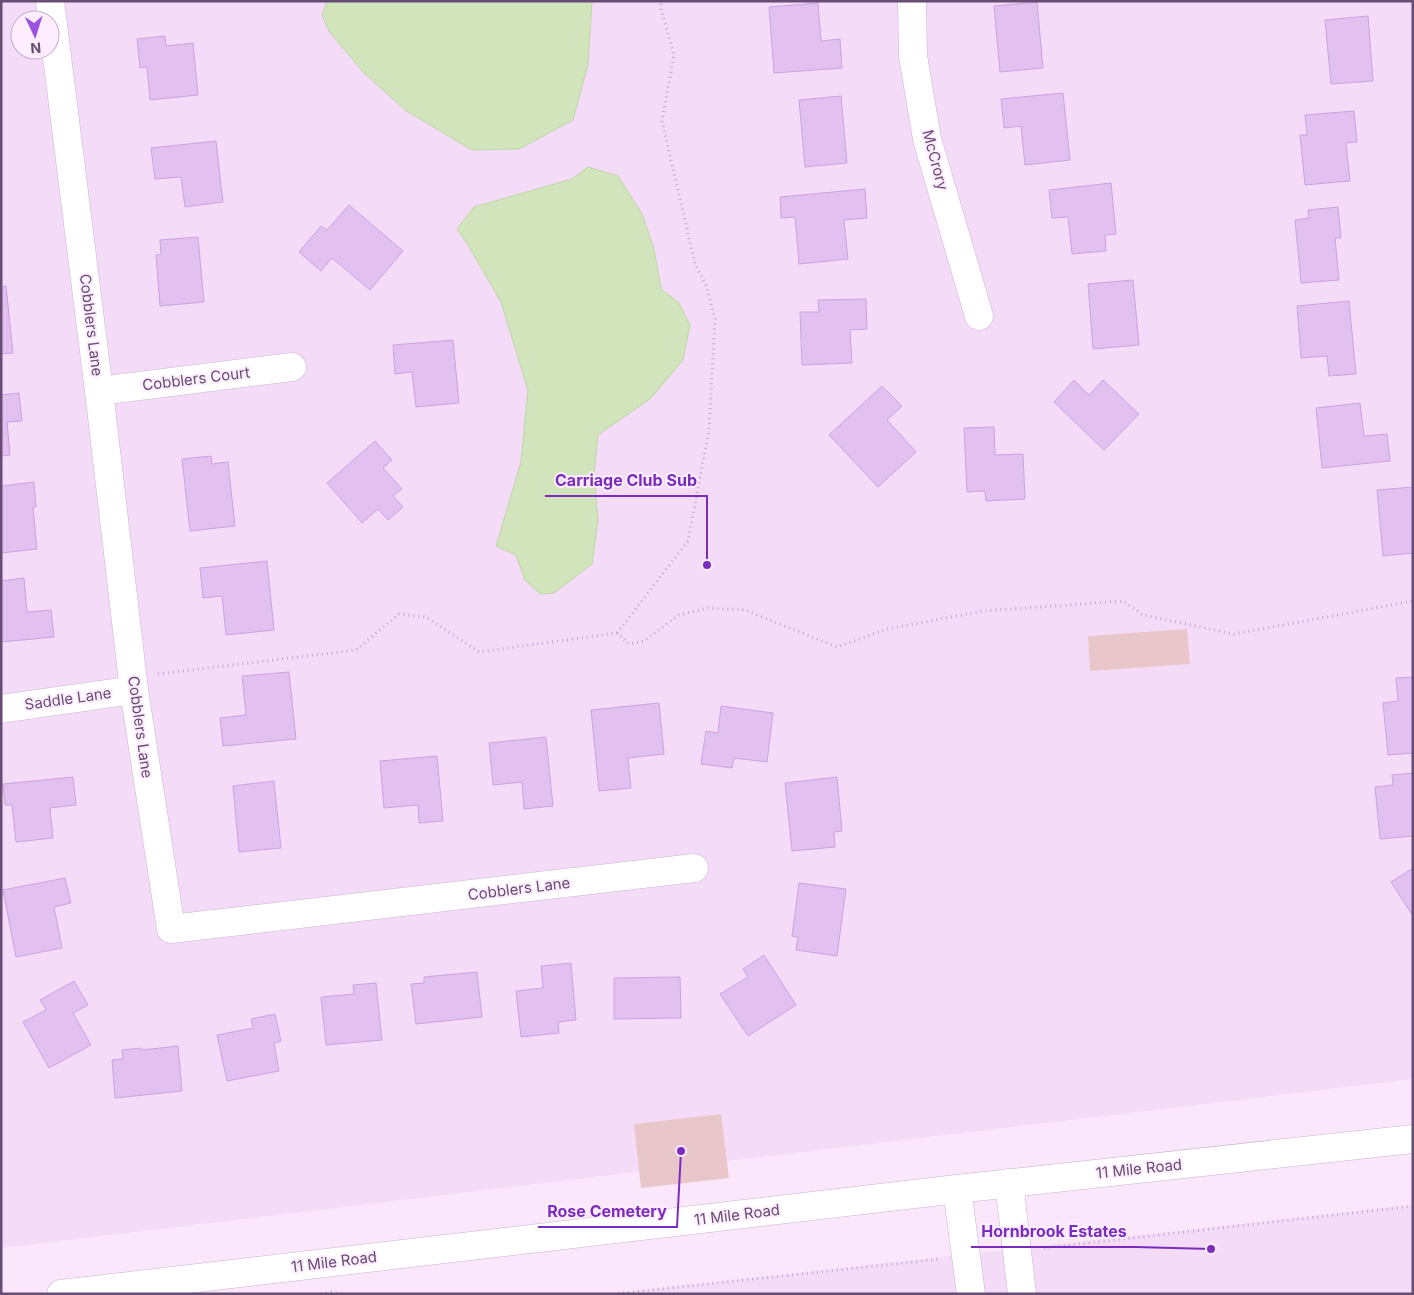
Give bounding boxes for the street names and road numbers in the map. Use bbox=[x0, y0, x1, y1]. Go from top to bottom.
street label: McCrory bbox=[918, 128, 953, 193]
street label: Cobblers Lane bbox=[76, 273, 107, 377]
street label: Cobblers Court bbox=[141, 362, 251, 395]
street label: Cobblers Lane bbox=[124, 675, 157, 779]
street label: Saddle Lane bbox=[23, 683, 113, 714]
street label: Cobblers Lane bbox=[467, 873, 571, 904]
street label: 11 Mile Road bbox=[1095, 1155, 1183, 1182]
street label: 11 Mile Road bbox=[693, 1200, 781, 1229]
street label: 11 Mile Road bbox=[290, 1247, 378, 1276]

